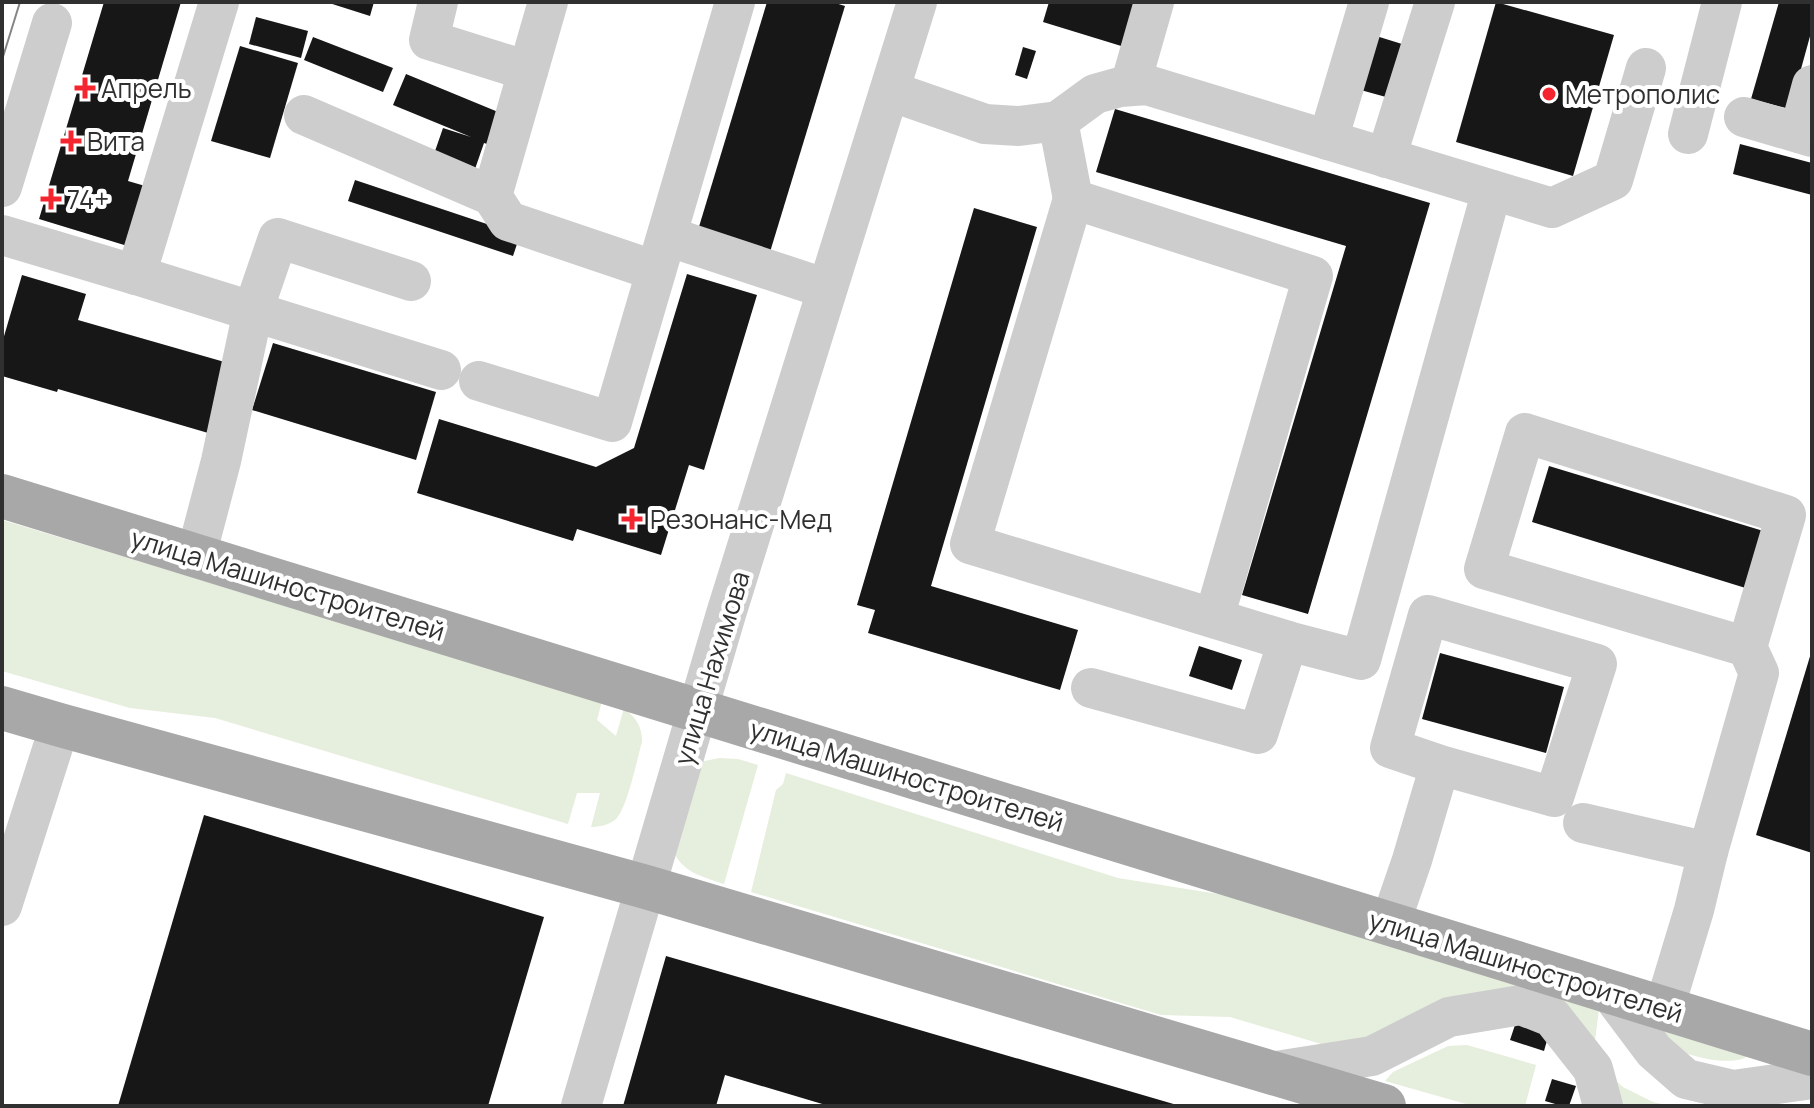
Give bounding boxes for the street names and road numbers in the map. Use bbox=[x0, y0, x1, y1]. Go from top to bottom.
street label: улица Машиностроителей bbox=[127, 519, 449, 649]
street label: улица Нахимова bbox=[664, 567, 758, 769]
street label: улица Машиностроителей bbox=[746, 710, 1068, 840]
street label: улица Машиностроителей bbox=[1365, 901, 1687, 1031]

